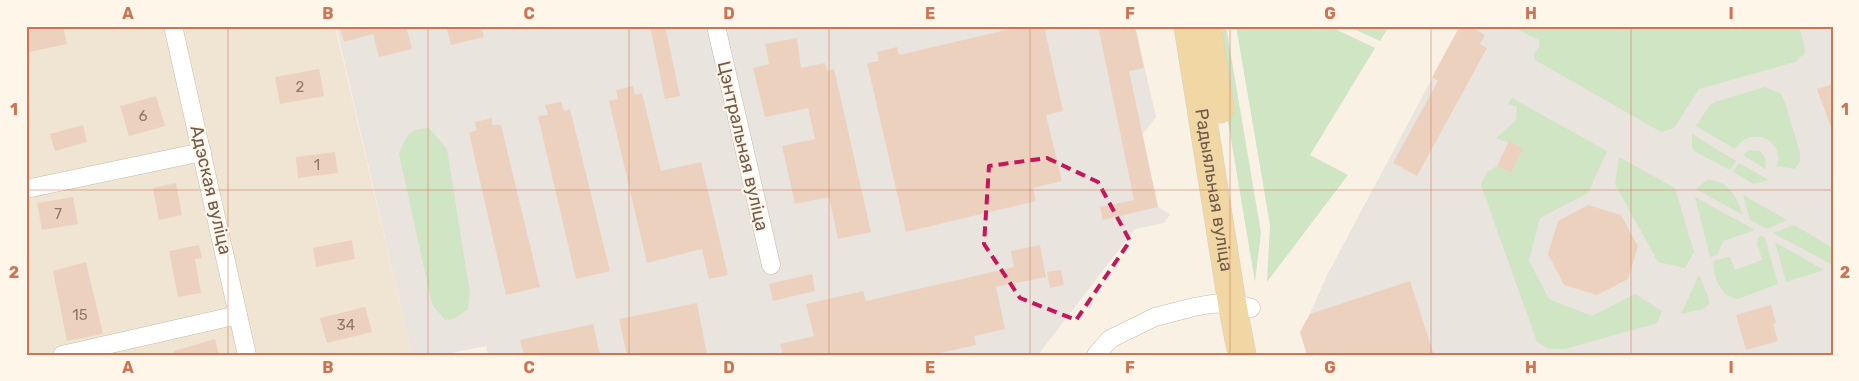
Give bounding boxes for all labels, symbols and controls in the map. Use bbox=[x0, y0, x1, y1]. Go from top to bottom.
text: A bbox=[122, 4, 134, 23]
text: B bbox=[322, 4, 334, 23]
text: C bbox=[523, 4, 535, 23]
text: D bbox=[723, 4, 735, 23]
text: E bbox=[925, 4, 935, 23]
text: F bbox=[1125, 4, 1135, 23]
text: G bbox=[1324, 4, 1336, 23]
text: H bbox=[1525, 4, 1537, 23]
text: I bbox=[1728, 4, 1734, 23]
street label: Цэнтральная вуліца bbox=[713, 59, 773, 233]
house number: 2 bbox=[296, 78, 305, 96]
text: 1 bbox=[10, 100, 18, 119]
text: 1 bbox=[1841, 100, 1849, 119]
house number: 6 bbox=[138, 107, 148, 125]
street label: Радыяльная вуліца bbox=[1190, 107, 1238, 273]
street label: Адэская вуліца bbox=[185, 123, 237, 257]
house number: 1 bbox=[314, 156, 320, 174]
house number: 7 bbox=[54, 205, 62, 223]
text: 2 bbox=[9, 263, 19, 282]
text: 2 bbox=[1840, 263, 1850, 282]
house number: 15 bbox=[72, 306, 88, 324]
house number: 34 bbox=[337, 316, 355, 334]
text: A bbox=[122, 358, 134, 377]
text: B bbox=[322, 358, 334, 377]
text: C bbox=[523, 358, 535, 377]
text: D bbox=[723, 358, 735, 377]
text: E bbox=[925, 358, 935, 377]
text: F bbox=[1125, 358, 1135, 377]
text: G bbox=[1324, 358, 1336, 377]
text: H bbox=[1525, 358, 1537, 377]
text: I bbox=[1728, 358, 1734, 377]

